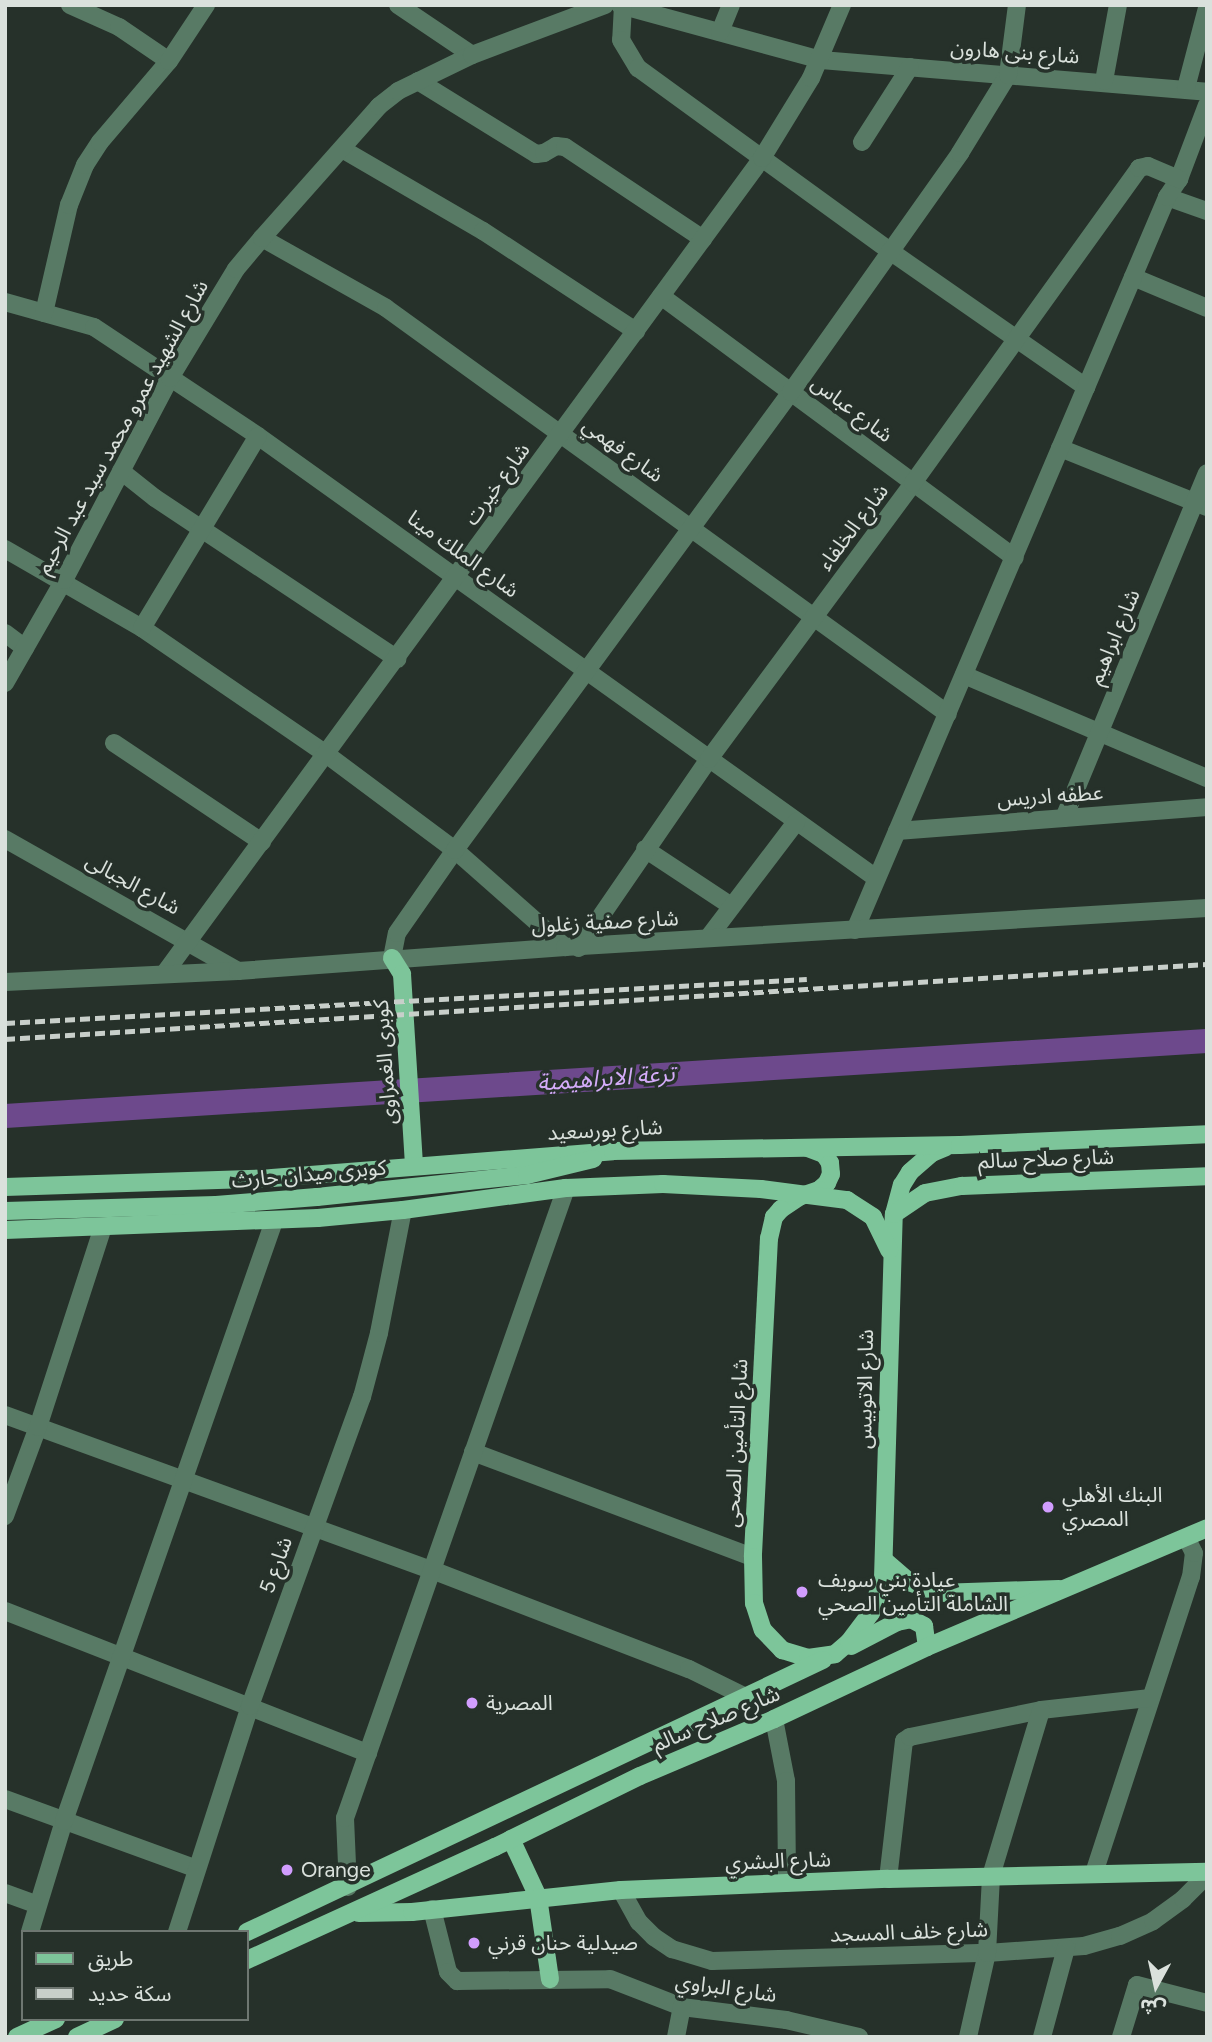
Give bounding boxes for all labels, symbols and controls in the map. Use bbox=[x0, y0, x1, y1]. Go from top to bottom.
street label: شارع بنى هارون bbox=[950, 35, 1080, 69]
street label: شارع الشهيد عمرو محمد سيد عبد الرحيم bbox=[30, 275, 214, 579]
street label: شارع عباس bbox=[806, 370, 898, 448]
street label: شارع فهمي bbox=[578, 412, 668, 488]
street label: شارع خيرت bbox=[459, 438, 535, 530]
street label: شارع الخلفاء bbox=[812, 479, 894, 575]
street label: شارع الملك مينا bbox=[402, 505, 524, 603]
street label: شارع ابراهيم bbox=[1083, 585, 1145, 689]
street label: عطفه ادريس bbox=[996, 780, 1104, 812]
street label: شارع الجبالى bbox=[81, 848, 185, 920]
street label: شارع صفية زغلول bbox=[531, 906, 679, 938]
street label: كوبرى الغمراوى bbox=[368, 999, 402, 1125]
water label: ترعة الابراهيمية bbox=[536, 1059, 676, 1097]
street label: شارع بورسعيد bbox=[547, 1114, 663, 1146]
street label: شارع صلاح سالم bbox=[978, 1144, 1114, 1174]
street label: كوبرى ميدان حارث bbox=[231, 1155, 387, 1193]
street label: شارع الاتوبيس bbox=[851, 1329, 879, 1449]
street label: شارع التأمين الصحى bbox=[719, 1358, 753, 1528]
place label: البنك الأهلي المصري bbox=[1062, 1482, 1162, 1532]
marker: البنك الأهلي المصري bbox=[1040, 1499, 1056, 1515]
street label: شارع 5 bbox=[254, 1533, 298, 1597]
place label: عيادة بني سويف الشاملة التأمين الصحي bbox=[818, 1567, 1008, 1617]
marker: عيادة بني سويف الشاملة التأمين الصحي bbox=[792, 1582, 812, 1602]
street label: شارع صلاح سالم bbox=[648, 1681, 784, 1757]
place label: المصرية bbox=[486, 1690, 553, 1716]
marker: المصرية bbox=[464, 1695, 480, 1711]
street label: شارع البشري bbox=[725, 1847, 831, 1875]
place label: Orange bbox=[301, 1857, 371, 1883]
marker: Orange bbox=[279, 1862, 295, 1878]
street label: شارع خلف المسجد bbox=[830, 1917, 988, 1947]
legend bbox=[21, 1930, 248, 2021]
place label: صيدلية حنان قرني bbox=[488, 1930, 638, 1956]
marker: صيدلية حنان قرني bbox=[466, 1935, 482, 1951]
text: طريق bbox=[88, 1946, 133, 1971]
north arrow bbox=[1121, 1951, 1191, 2021]
street label: شارع البراوي bbox=[674, 1968, 778, 2008]
text: سكة حديد bbox=[88, 1981, 172, 2006]
text: ش bbox=[1139, 1994, 1167, 2020]

